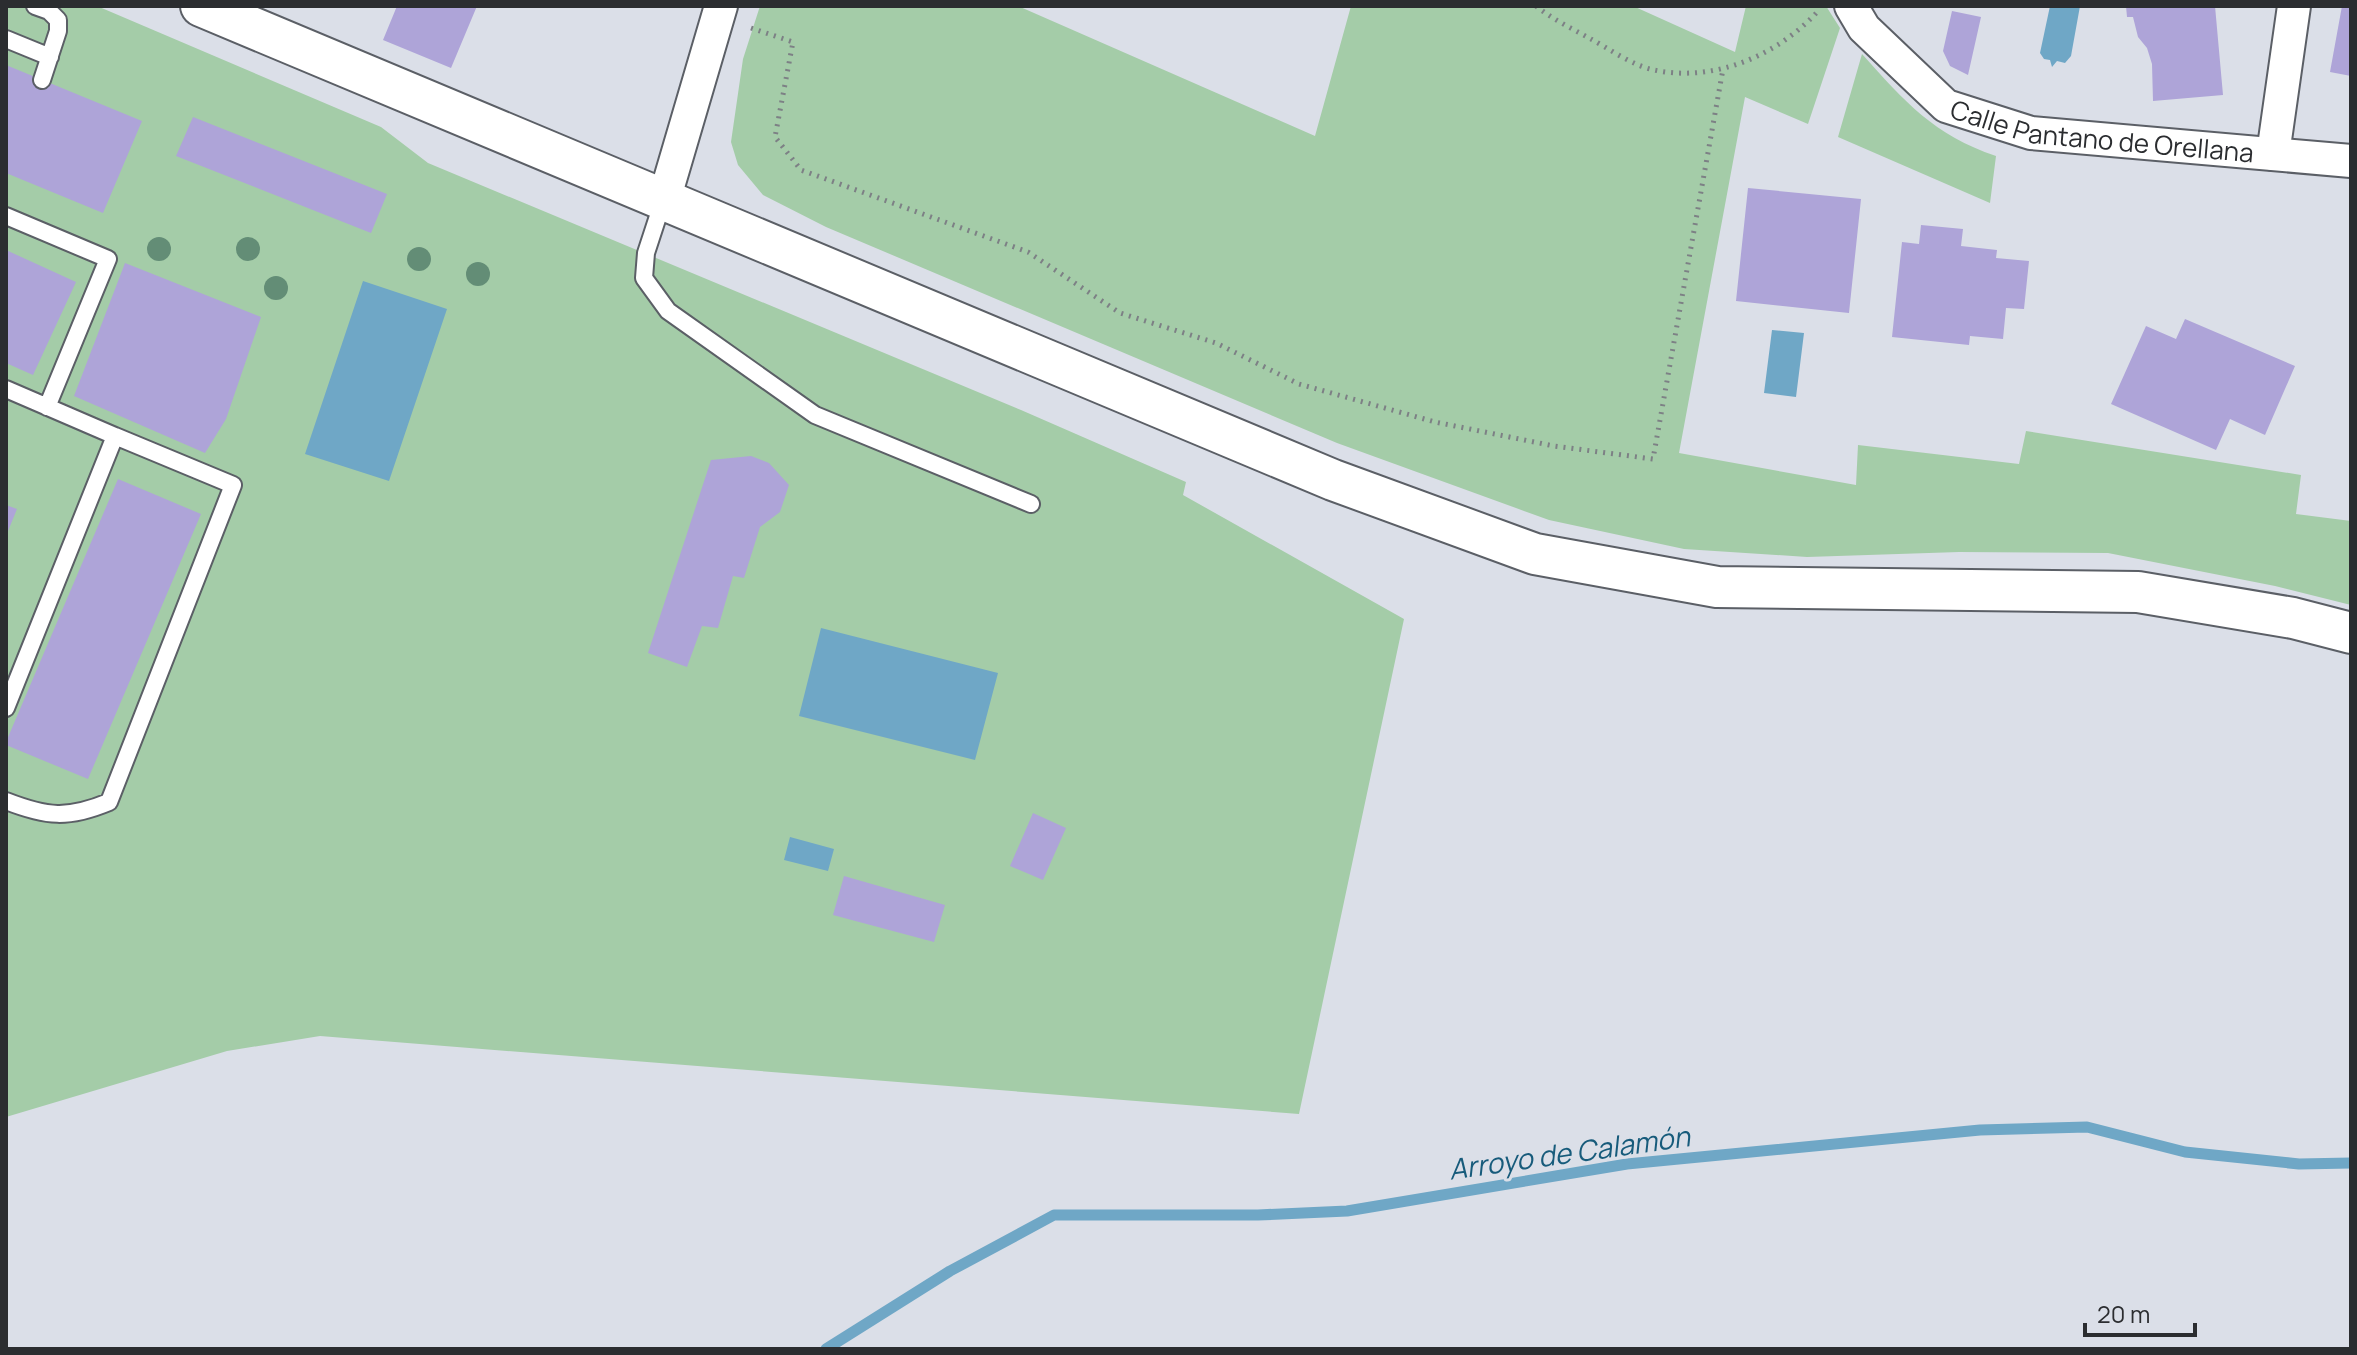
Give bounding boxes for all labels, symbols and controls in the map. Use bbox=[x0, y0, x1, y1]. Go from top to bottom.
street label: Calle Pantano de Orellana bbox=[1946, 91, 2255, 170]
water label: Arroyo de Calamón bbox=[1446, 1116, 1693, 1188]
scale bar bbox=[2085, 1287, 2195, 1337]
text: 20 m bbox=[2097, 1297, 2150, 1330]

